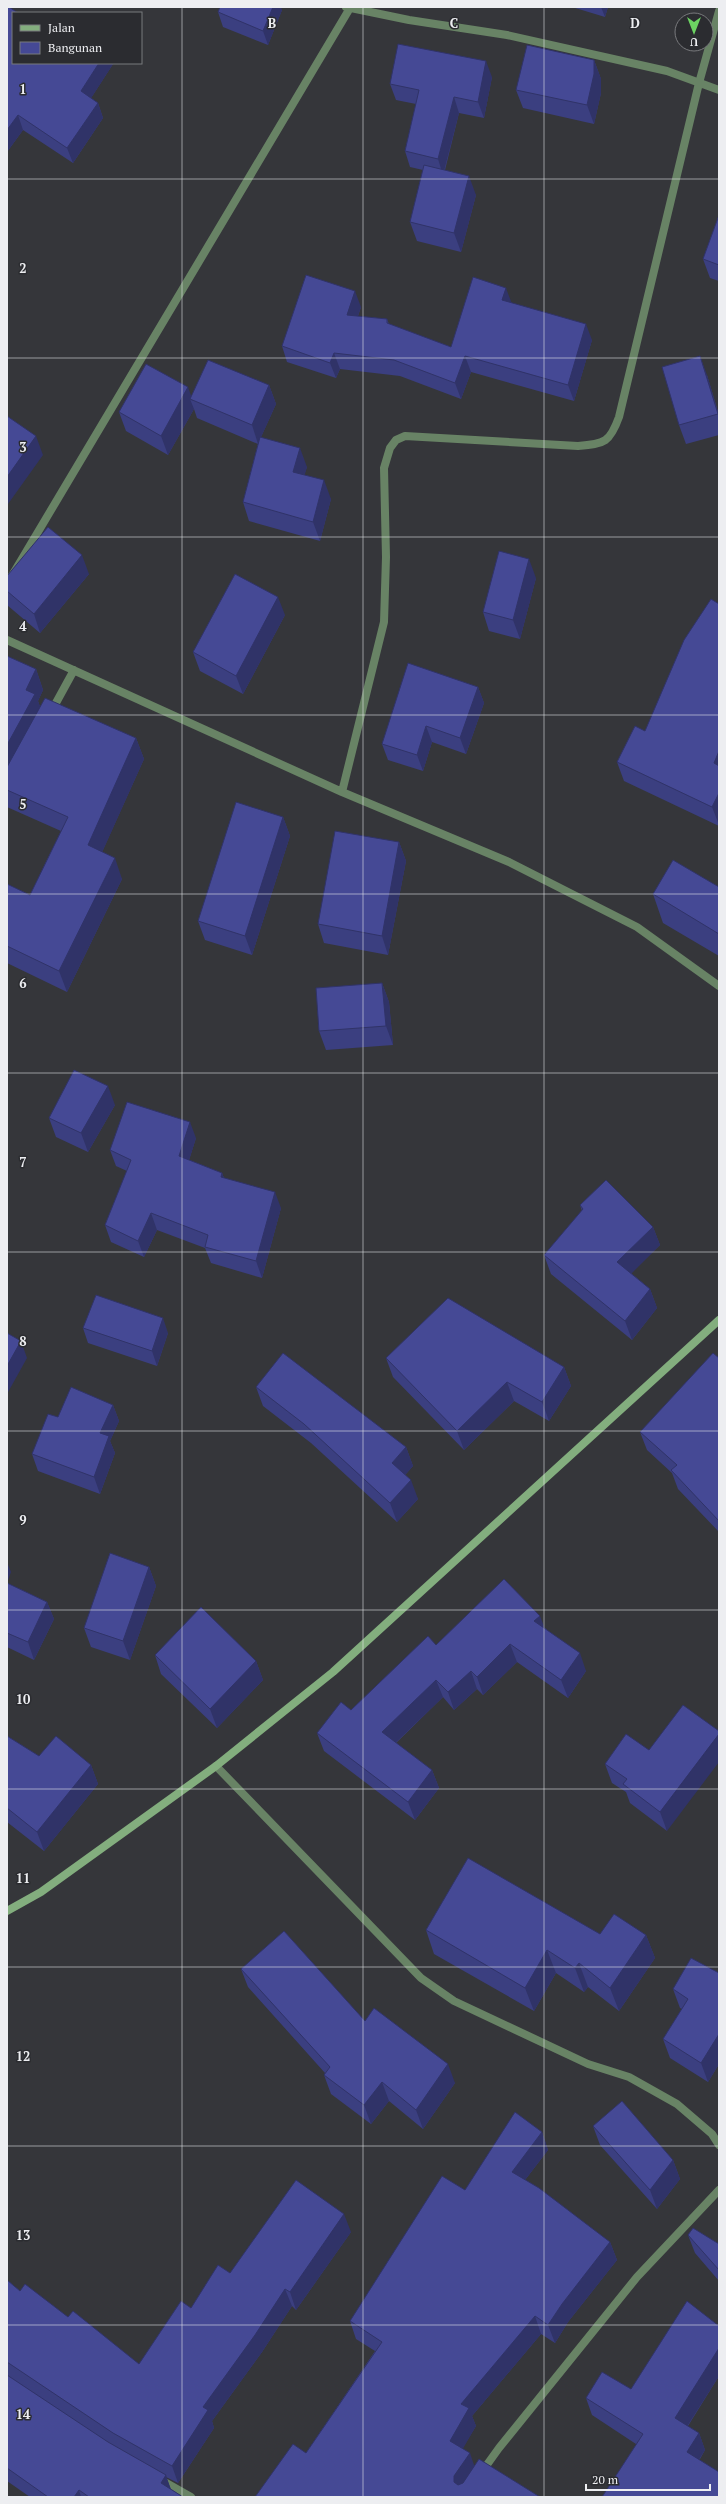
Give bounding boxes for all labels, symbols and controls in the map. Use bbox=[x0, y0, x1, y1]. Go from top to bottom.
legend bbox=[12, 12, 142, 64]
north arrow bbox=[674, 12, 714, 52]
text: B bbox=[268, 14, 276, 32]
text: C bbox=[450, 14, 458, 32]
text: D bbox=[630, 14, 640, 32]
text: Jalan bbox=[48, 20, 75, 35]
text: U bbox=[690, 35, 698, 49]
text: Bangunan bbox=[48, 40, 102, 55]
text: 1 bbox=[19, 80, 27, 98]
text: 2 bbox=[19, 259, 27, 277]
text: 3 bbox=[19, 438, 27, 456]
text: 4 bbox=[19, 617, 27, 635]
text: 5 bbox=[19, 795, 27, 813]
text: 6 bbox=[19, 974, 27, 992]
text: 7 bbox=[19, 1153, 27, 1171]
text: 8 bbox=[19, 1332, 27, 1350]
text: 9 bbox=[19, 1511, 27, 1529]
text: 10 bbox=[16, 1690, 31, 1708]
text: 11 bbox=[16, 1869, 30, 1887]
text: 12 bbox=[16, 2047, 30, 2065]
text: 13 bbox=[16, 2226, 30, 2244]
text: 14 bbox=[16, 2405, 31, 2423]
scale bar bbox=[586, 2466, 710, 2492]
text: 20 m bbox=[592, 2472, 619, 2487]

